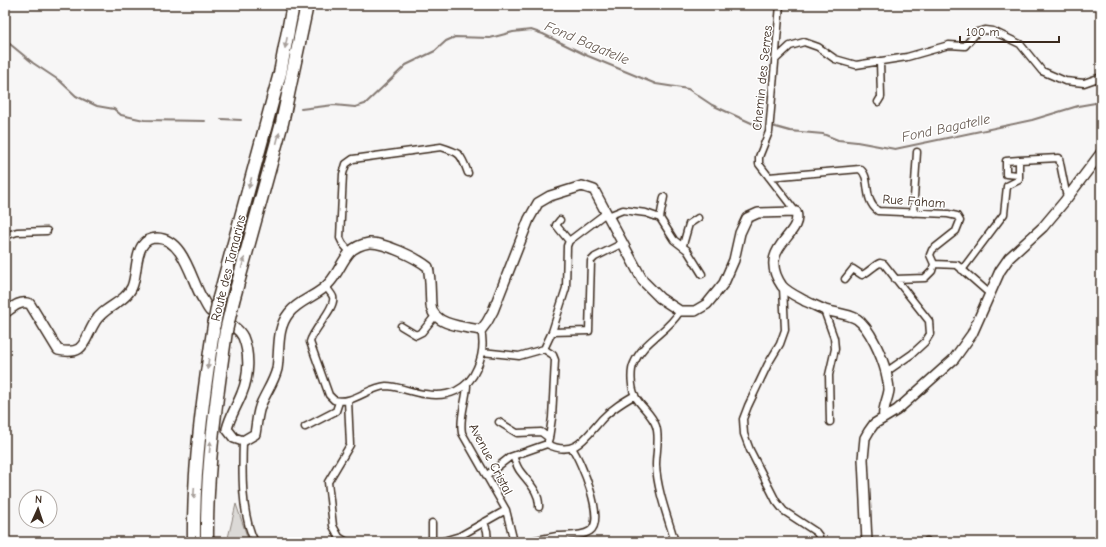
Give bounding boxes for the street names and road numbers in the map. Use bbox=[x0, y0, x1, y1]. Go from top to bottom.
street label: Chemin des Serres bbox=[749, 25, 775, 131]
street label: Rue Faham bbox=[882, 191, 946, 211]
street label: Route des Tamarins bbox=[208, 213, 248, 323]
street label: Avenue Cristal bbox=[466, 421, 516, 497]

